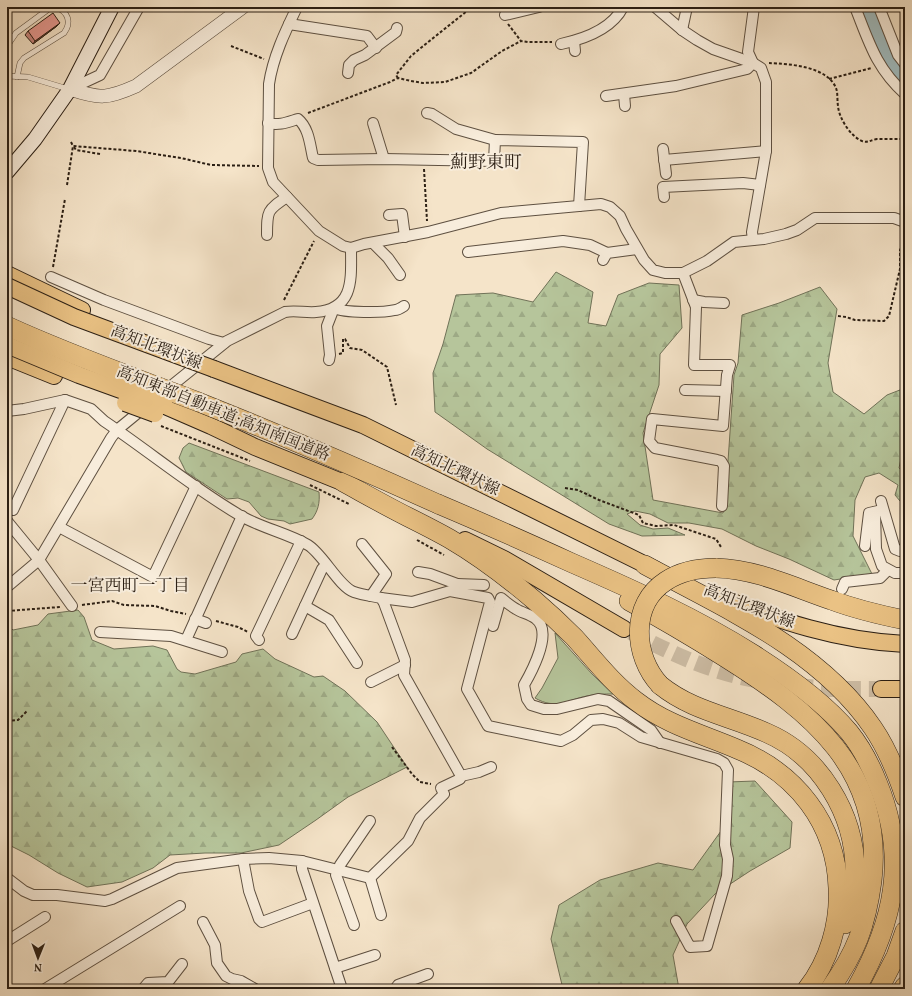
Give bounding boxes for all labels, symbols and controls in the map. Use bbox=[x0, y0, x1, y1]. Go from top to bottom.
district label: 薊野東町 bbox=[450, 151, 522, 176]
street label: 高知北環状線 bbox=[107, 321, 205, 375]
street label: 高知東部自動車道;高知南国道路 bbox=[113, 361, 333, 467]
street label: 高知北環状線 bbox=[407, 440, 503, 502]
district label: 一宮西町一丁目 bbox=[71, 575, 190, 598]
street label: 高知北環状線 bbox=[700, 580, 798, 634]
north arrow bbox=[18, 938, 58, 978]
text: N bbox=[34, 959, 42, 974]

